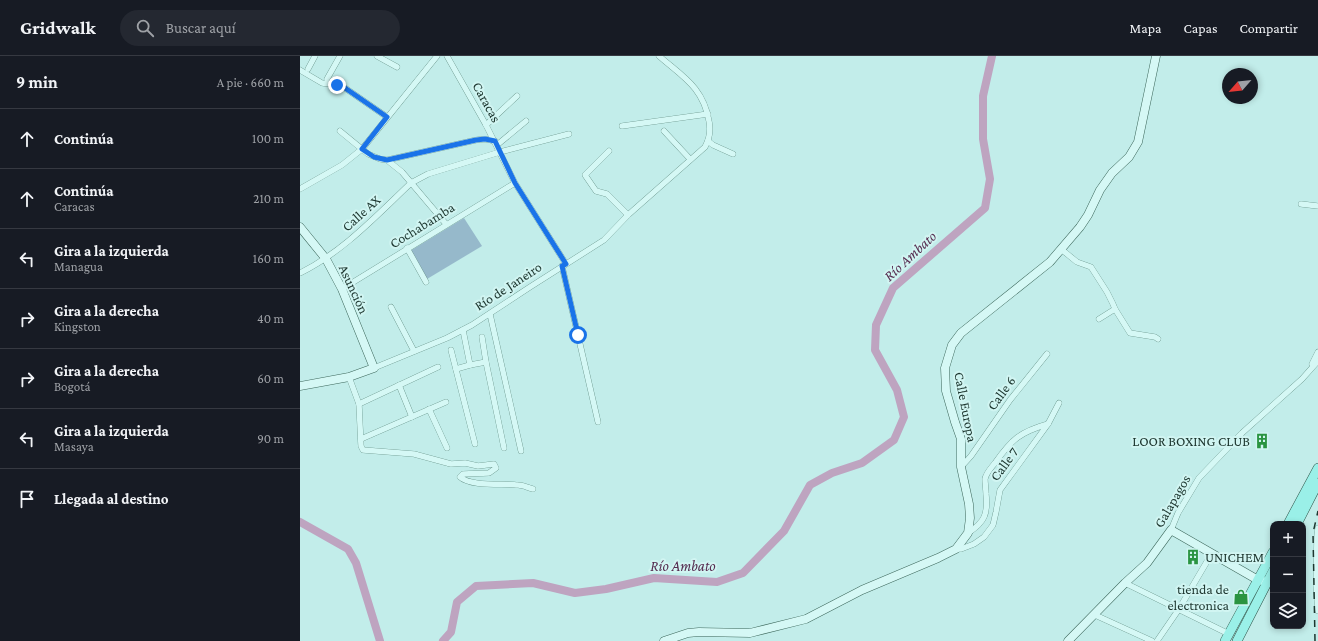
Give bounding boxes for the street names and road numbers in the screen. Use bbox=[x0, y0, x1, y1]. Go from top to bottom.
street label: Caracas bbox=[469, 79, 505, 125]
street label: Calle AX bbox=[338, 192, 384, 234]
street label: Cochabamba bbox=[387, 198, 458, 251]
street label: Río de Janeiro bbox=[471, 258, 545, 314]
street label: Asunción bbox=[336, 262, 373, 317]
street label: Calle Europa bbox=[951, 371, 981, 444]
street label: Calle 6 bbox=[983, 373, 1019, 413]
street label: Calle 7 bbox=[987, 444, 1022, 484]
street label: Galapagos bbox=[1150, 472, 1194, 530]

